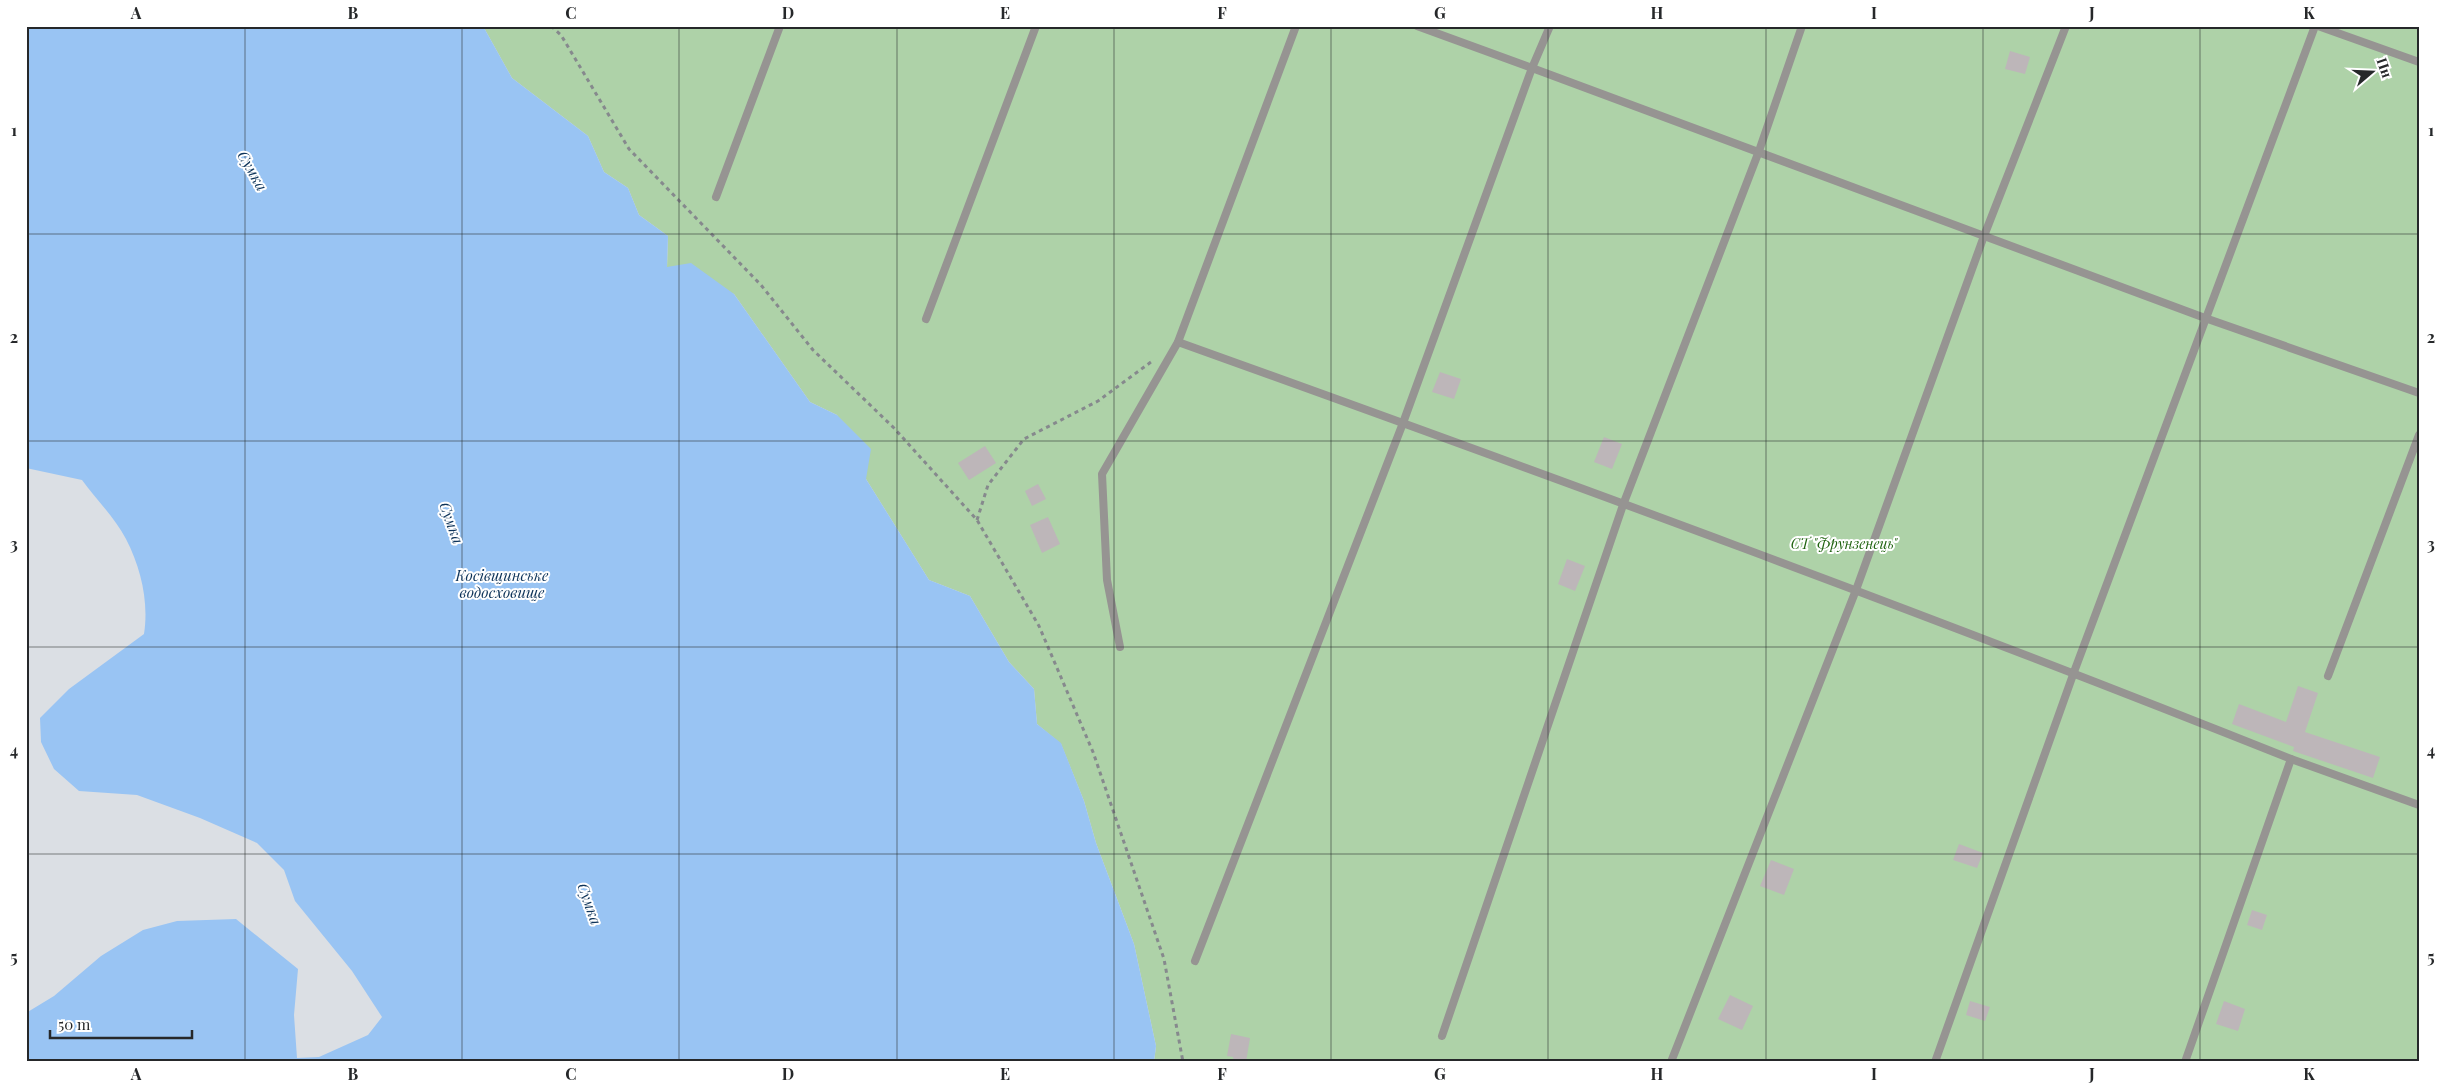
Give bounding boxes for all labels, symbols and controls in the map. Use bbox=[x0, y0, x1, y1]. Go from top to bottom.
text: A bbox=[130, 2, 142, 23]
text: B bbox=[348, 2, 359, 23]
text: C bbox=[565, 2, 577, 23]
text: D bbox=[782, 2, 794, 23]
text: E bbox=[1000, 2, 1010, 23]
text: F bbox=[1217, 2, 1227, 23]
text: G bbox=[1434, 2, 1446, 23]
text: H bbox=[1651, 2, 1664, 23]
text: I bbox=[1871, 2, 1877, 23]
text: J bbox=[2088, 2, 2095, 23]
text: K bbox=[2303, 2, 2315, 23]
north arrow bbox=[2348, 48, 2398, 98]
text: Пн bbox=[2373, 55, 2397, 80]
text: 1 bbox=[11, 119, 17, 140]
text: 1 bbox=[2428, 119, 2434, 140]
water label: Сумка bbox=[233, 147, 272, 194]
text: 2 bbox=[10, 326, 18, 347]
text: 2 bbox=[2427, 326, 2435, 347]
water label: Сумка bbox=[435, 499, 469, 547]
text: 3 bbox=[10, 533, 18, 554]
text: 3 bbox=[2427, 533, 2435, 554]
park label: СТ "Фрунзенець" bbox=[1791, 534, 1898, 553]
water label: Косівщинське водосховище bbox=[454, 565, 549, 602]
text: 4 bbox=[10, 739, 18, 760]
text: 4 bbox=[2427, 739, 2435, 760]
water label: Сумка bbox=[573, 880, 607, 928]
text: 5 bbox=[10, 946, 18, 967]
text: 5 bbox=[2427, 946, 2435, 967]
scale bar bbox=[50, 1008, 192, 1040]
text: 50 m bbox=[58, 1014, 91, 1034]
text: A bbox=[130, 1063, 142, 1084]
text: B bbox=[348, 1063, 359, 1084]
text: C bbox=[565, 1063, 577, 1084]
text: D bbox=[782, 1063, 794, 1084]
text: E bbox=[1000, 1063, 1010, 1084]
text: F bbox=[1217, 1063, 1227, 1084]
text: G bbox=[1434, 1063, 1446, 1084]
text: H bbox=[1651, 1063, 1664, 1084]
text: I bbox=[1871, 1063, 1877, 1084]
text: J bbox=[2088, 1063, 2095, 1084]
text: K bbox=[2303, 1063, 2315, 1084]

